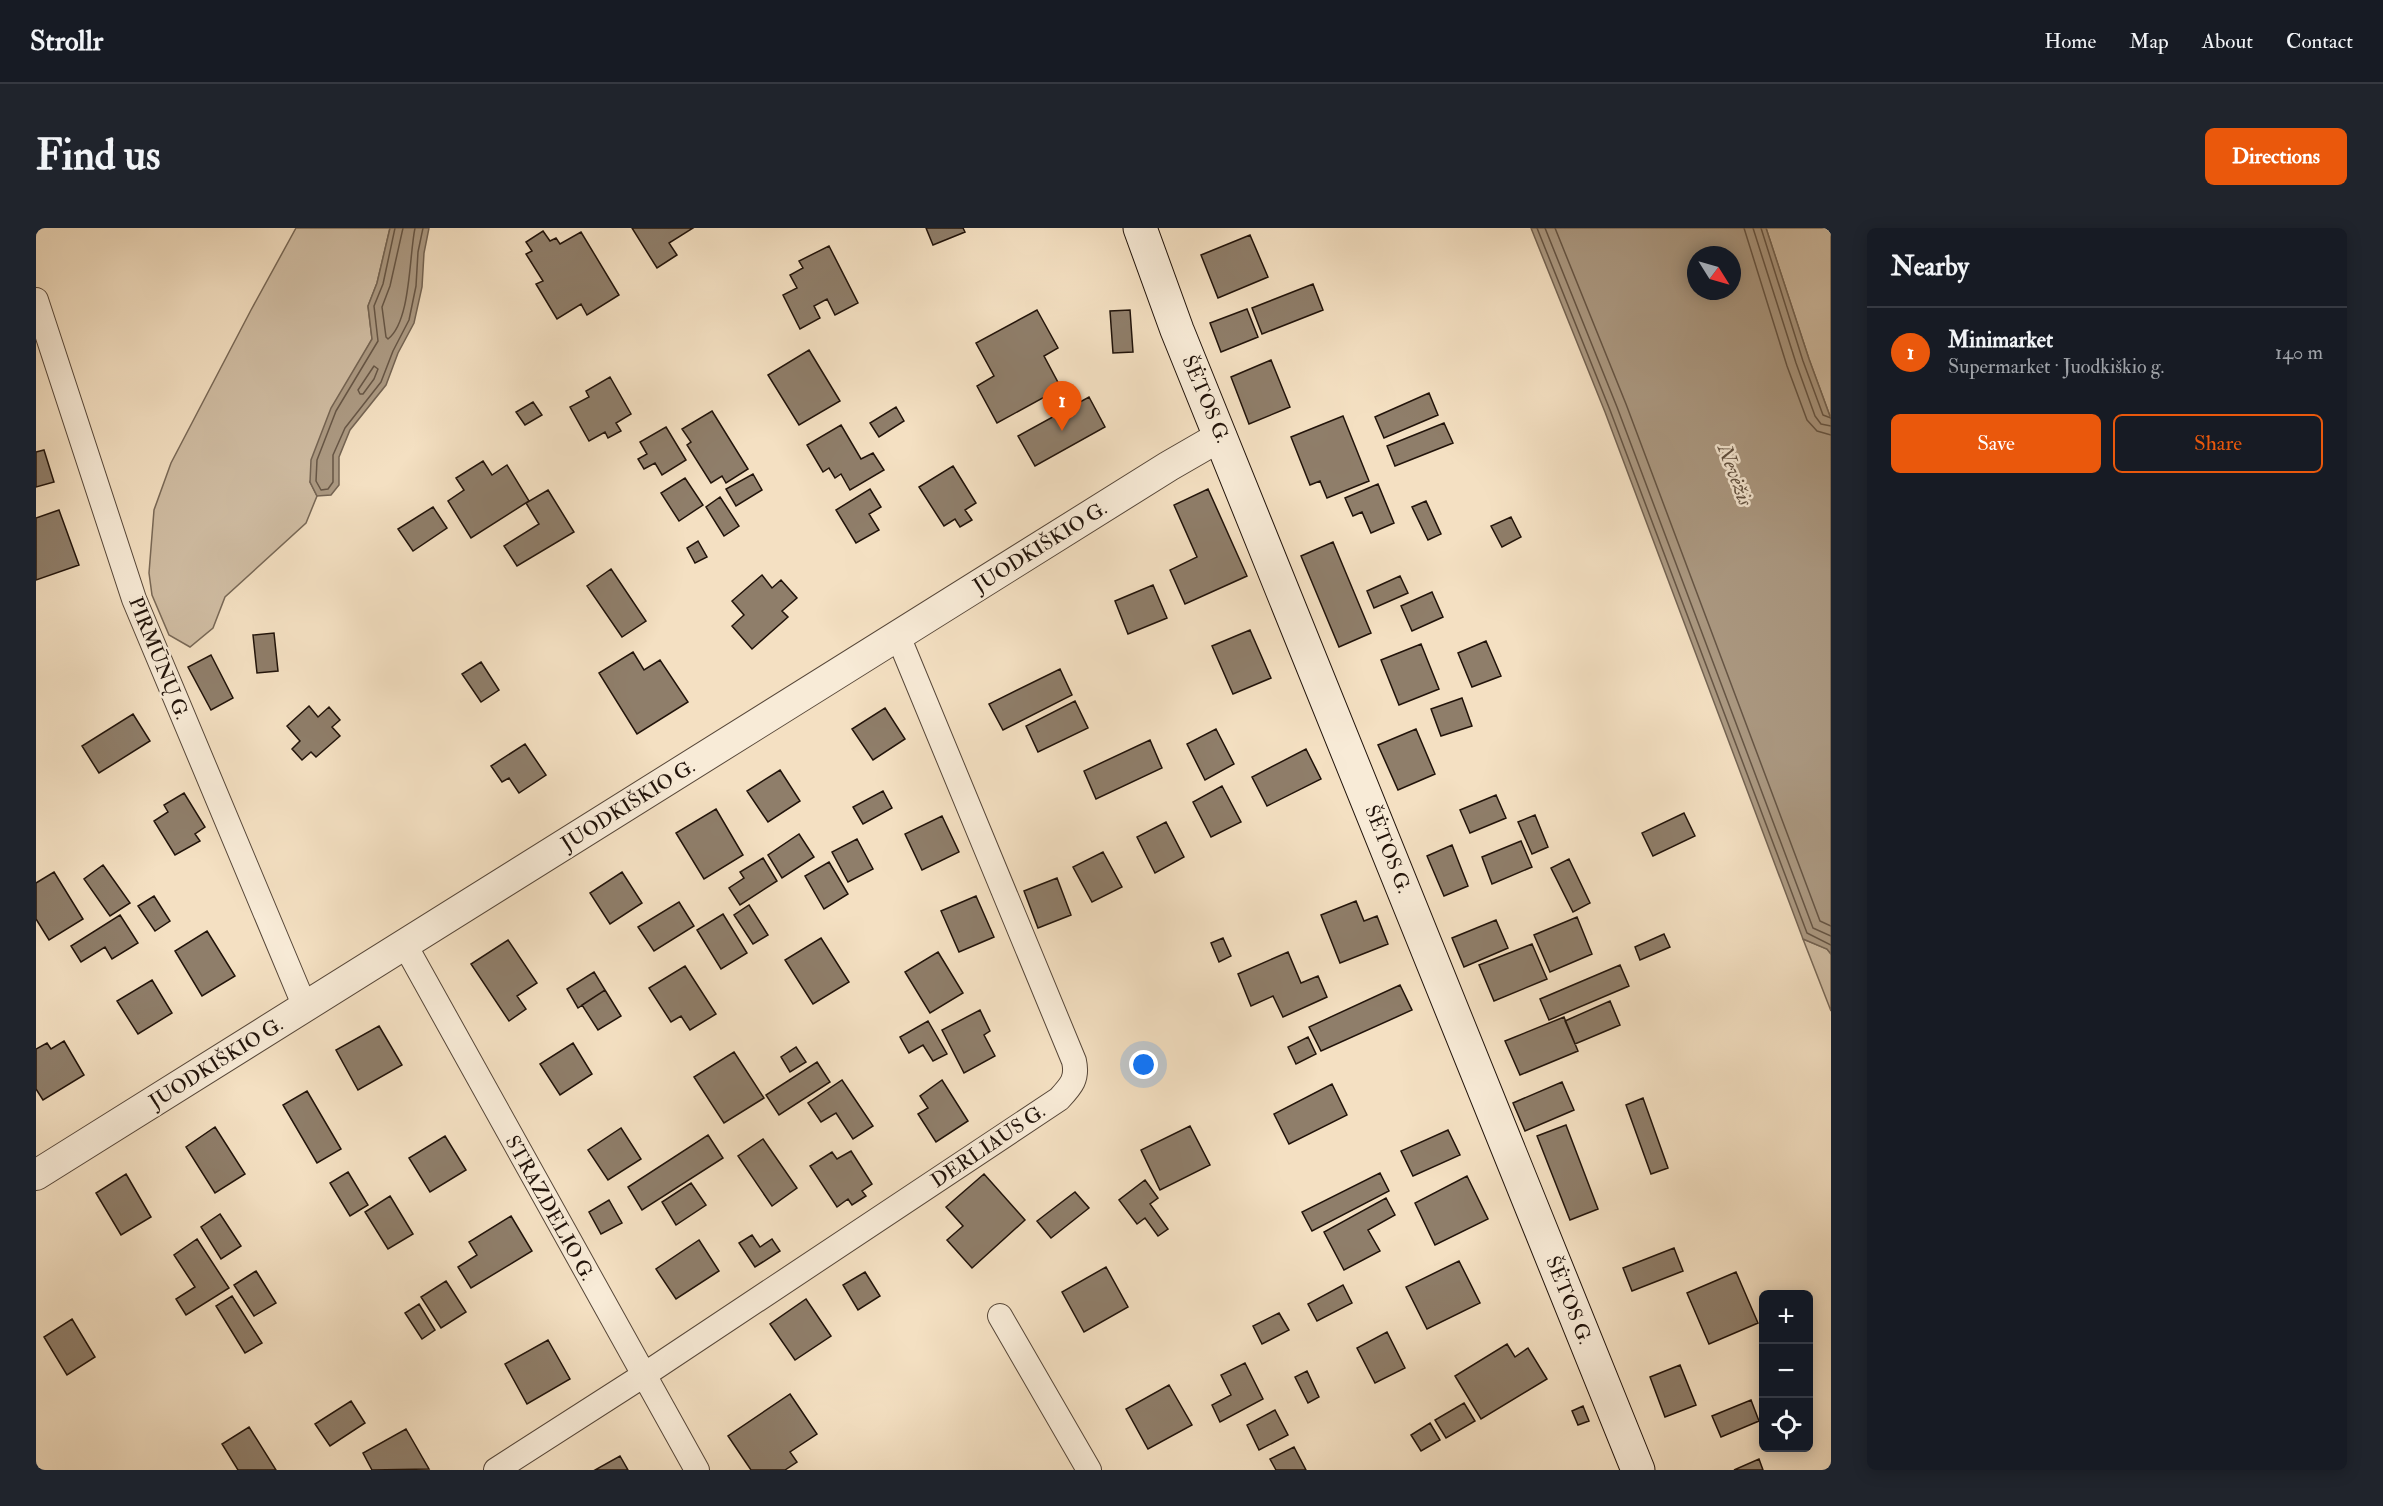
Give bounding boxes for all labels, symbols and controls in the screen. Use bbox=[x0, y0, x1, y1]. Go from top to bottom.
text: Strollr bbox=[30, 24, 103, 59]
text: Home bbox=[2044, 28, 2096, 55]
text: Map bbox=[2129, 28, 2169, 55]
text: About bbox=[2202, 28, 2253, 55]
text: Contact bbox=[2286, 28, 2353, 55]
button: Directions bbox=[2205, 128, 2347, 185]
text: Find us bbox=[36, 130, 160, 182]
north arrow bbox=[1687, 246, 1741, 300]
text: Nearby bbox=[1891, 251, 1969, 283]
text: Minimarket bbox=[1948, 326, 2053, 354]
text: 1 bbox=[1907, 340, 1914, 365]
text: 140 m bbox=[2275, 340, 2323, 365]
street label: ŠĖTOS G. bbox=[1176, 351, 1236, 446]
text: Supermarket · Juodkiškio g. bbox=[1948, 354, 2164, 379]
pin: 1 bbox=[1042, 382, 1082, 431]
button: Save bbox=[1891, 414, 2101, 473]
button: Share bbox=[2113, 414, 2323, 473]
water label: Nevėžis bbox=[1711, 439, 1759, 511]
street label: JUODKIŠKIO G. bbox=[967, 495, 1112, 599]
street label: PIRMŪNŲ G. bbox=[123, 593, 195, 723]
street label: JUODKIŠKIO G. bbox=[555, 753, 700, 857]
street label: ŠĖTOS G. bbox=[1359, 801, 1418, 897]
street label: JUODKIŠKIO G. bbox=[143, 1011, 288, 1115]
your location bbox=[1129, 1050, 1158, 1079]
street label: DERLIAUS G. bbox=[926, 1099, 1050, 1193]
street label: STRAZDELIO G. bbox=[500, 1131, 600, 1285]
street label: ŠĖTOS G. bbox=[1540, 1252, 1599, 1348]
map controls bbox=[1759, 1290, 1813, 1452]
button: + bbox=[1759, 1290, 1813, 1344]
button: − bbox=[1759, 1344, 1813, 1398]
button: locate bbox=[1759, 1398, 1813, 1452]

